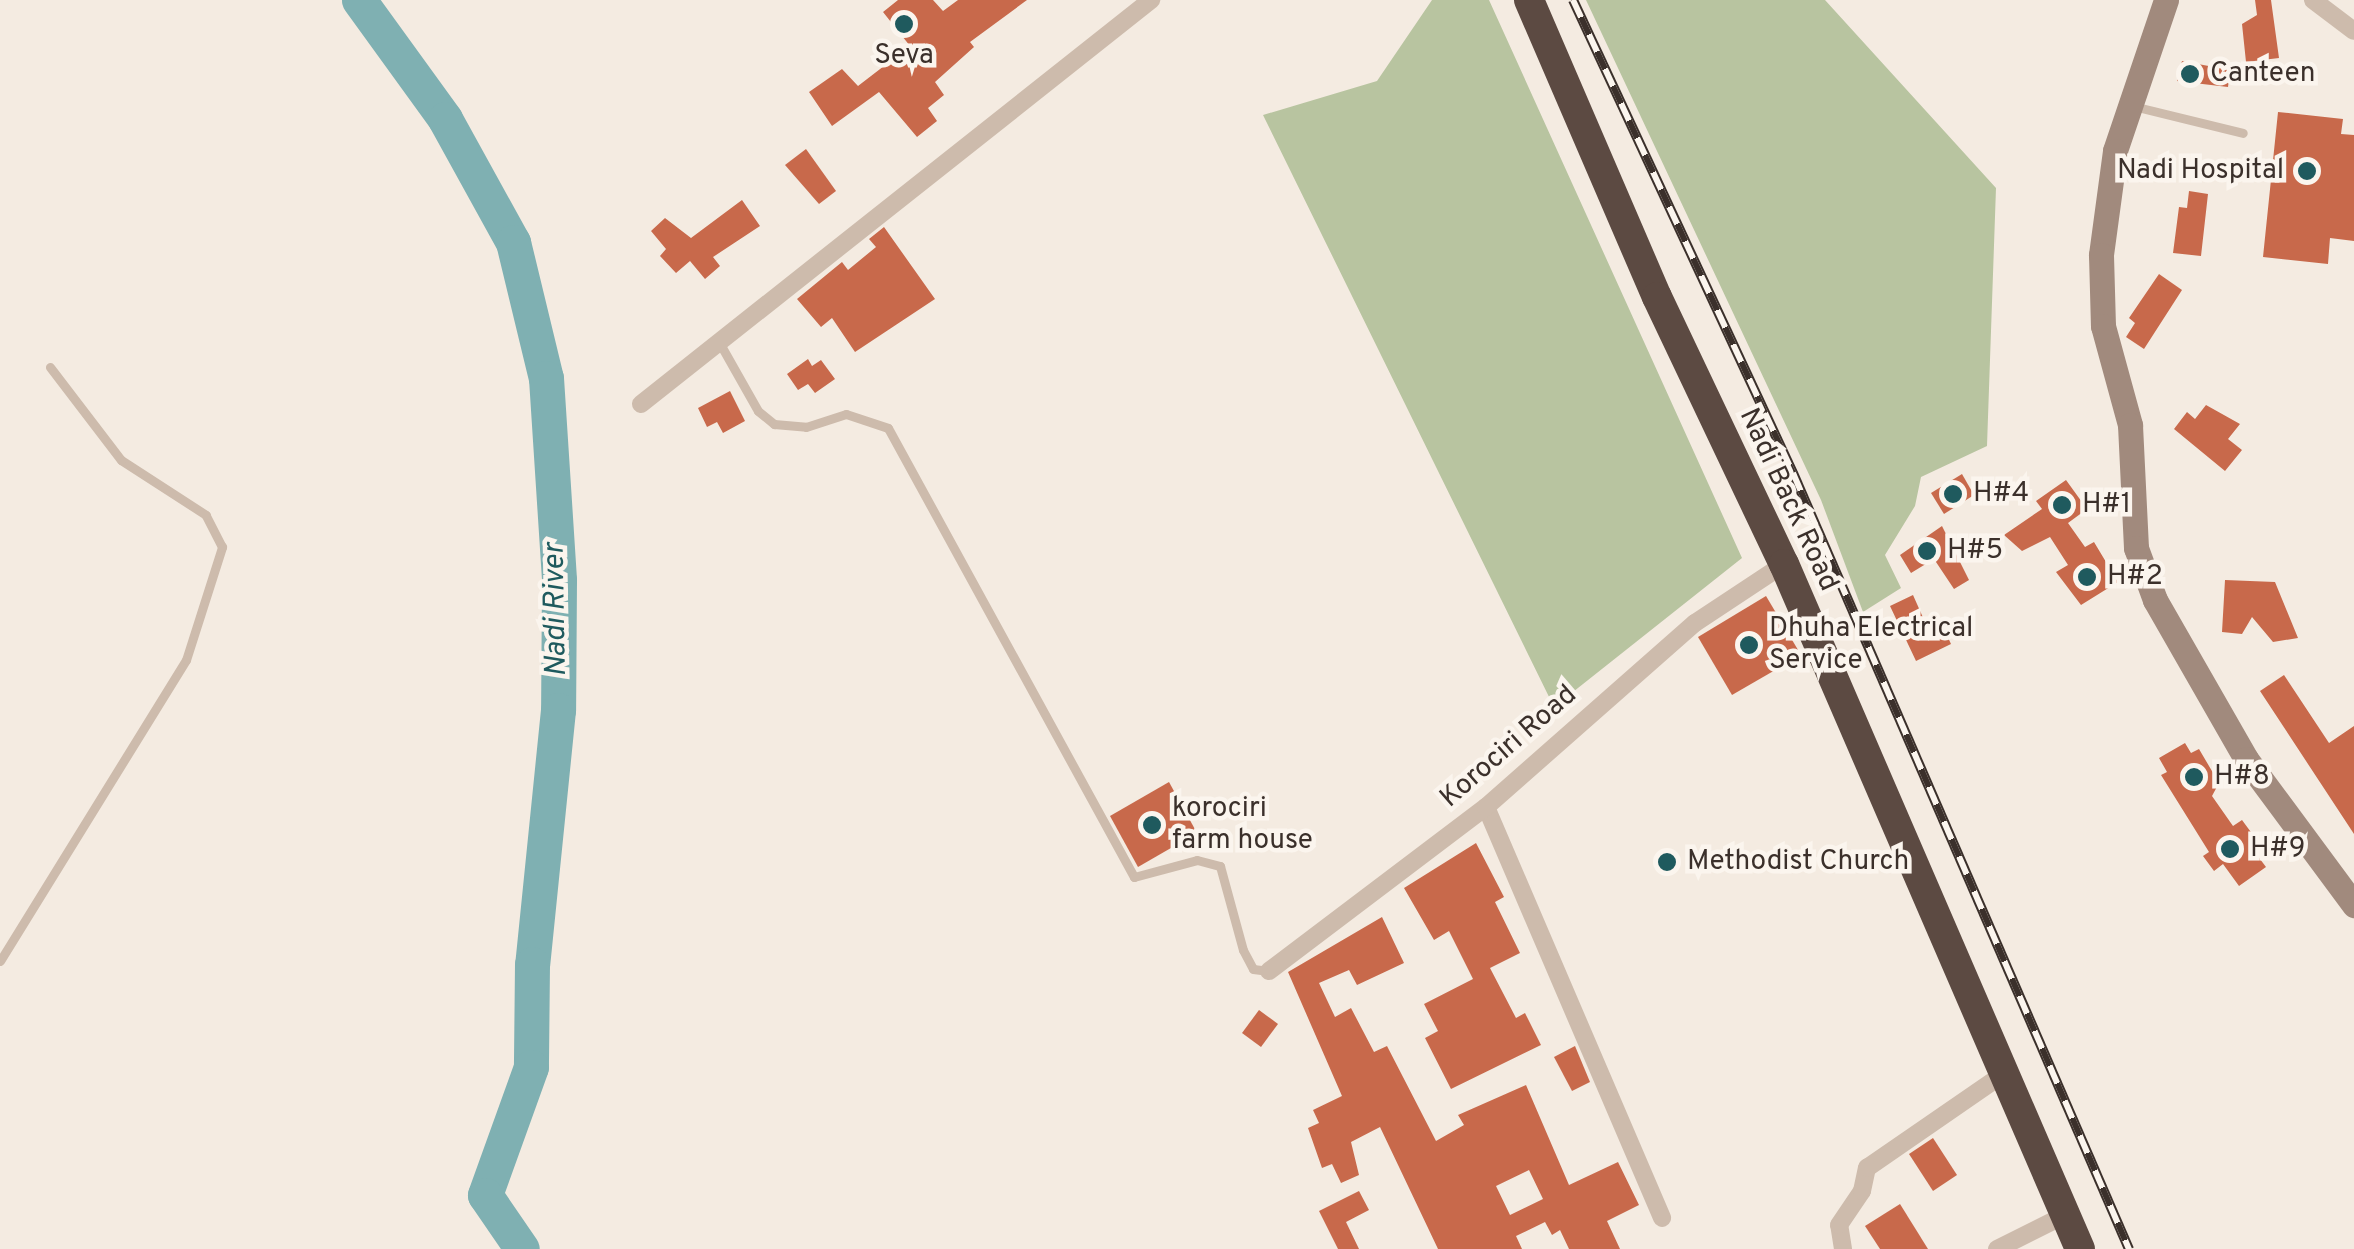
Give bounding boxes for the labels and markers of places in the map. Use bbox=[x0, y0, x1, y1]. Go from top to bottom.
marker: Seva bbox=[893, 13, 915, 35]
place label: Seva bbox=[874, 39, 934, 73]
place label: Canteen bbox=[2210, 57, 2316, 91]
marker: Canteen bbox=[2179, 63, 2201, 85]
place label: Nadi Hospital bbox=[2117, 154, 2284, 188]
marker: Nadi Hospital bbox=[2294, 158, 2320, 184]
place label: H#4 bbox=[1973, 477, 2029, 511]
marker: H#4 bbox=[1942, 483, 1964, 505]
place label: H#1 bbox=[2082, 488, 2131, 522]
marker: H#1 bbox=[2051, 494, 2073, 516]
place label: H#5 bbox=[1947, 534, 2003, 568]
marker: H#5 bbox=[1916, 540, 1938, 562]
place label: H#2 bbox=[2107, 560, 2163, 594]
marker: H#2 bbox=[2076, 566, 2098, 588]
place label: Dhuha Electrical Service bbox=[1769, 612, 1973, 678]
marker: Dhuha Electrical Service bbox=[1738, 634, 1760, 656]
place label: H#8 bbox=[2214, 760, 2270, 794]
marker: H#8 bbox=[2183, 766, 2205, 788]
place label: korociri farm house bbox=[1172, 792, 1313, 858]
marker: korociri farm house bbox=[1141, 814, 1163, 836]
place label: H#9 bbox=[2250, 832, 2305, 866]
marker: H#9 bbox=[2219, 838, 2241, 860]
place label: Methodist Church bbox=[1687, 845, 1909, 879]
marker: Methodist Church bbox=[1656, 851, 1678, 873]

